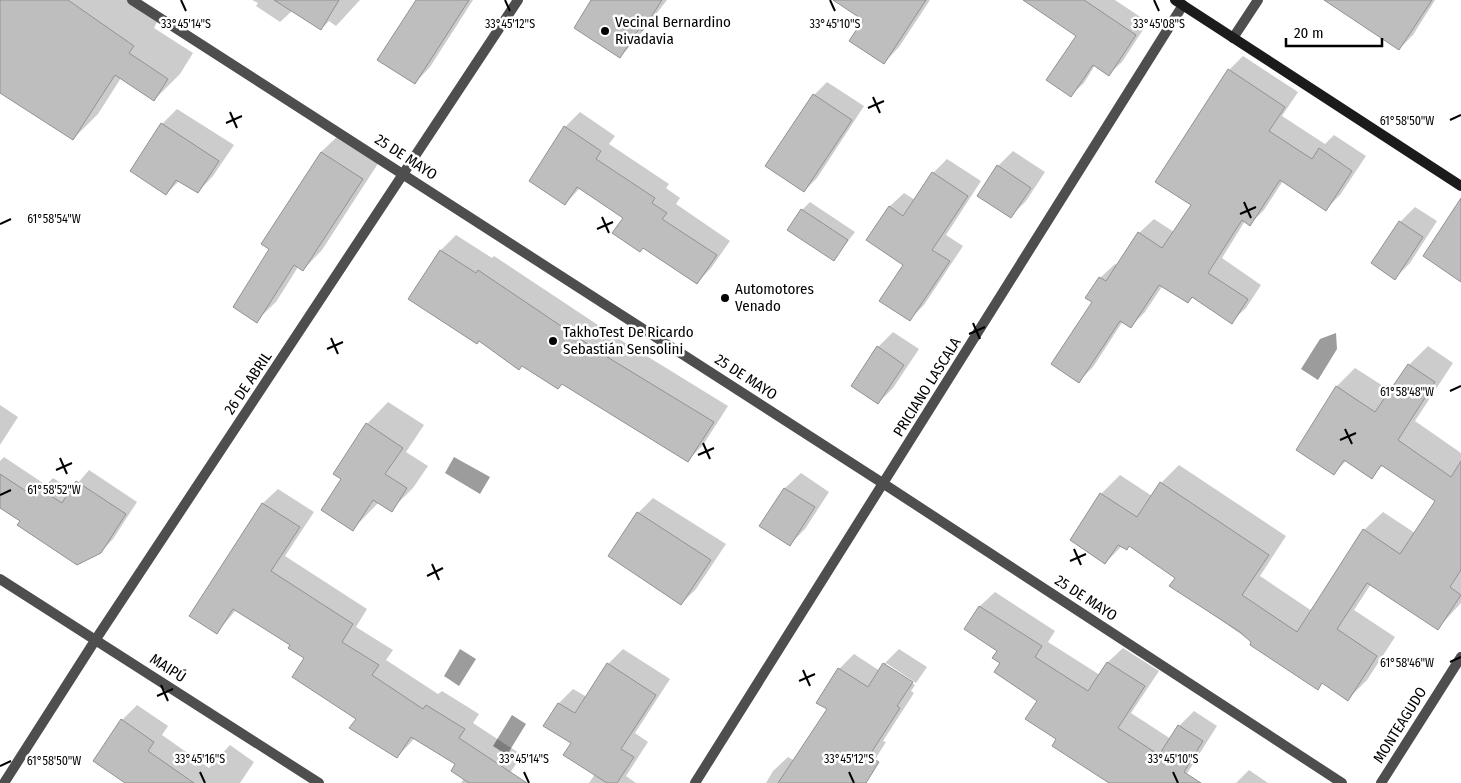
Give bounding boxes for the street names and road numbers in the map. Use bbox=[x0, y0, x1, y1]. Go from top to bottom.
street label: 25 DE MAYO bbox=[372, 130, 440, 184]
street label: PRICIANO LASCALA bbox=[889, 334, 965, 440]
street label: 26 DE ABRIL bbox=[220, 348, 276, 418]
street label: 25 DE MAYO bbox=[712, 350, 780, 404]
street label: 25 DE MAYO bbox=[1052, 571, 1120, 625]
street label: MAIPÚ bbox=[147, 650, 189, 686]
street label: MONTEAGUDO bbox=[1369, 684, 1431, 766]

